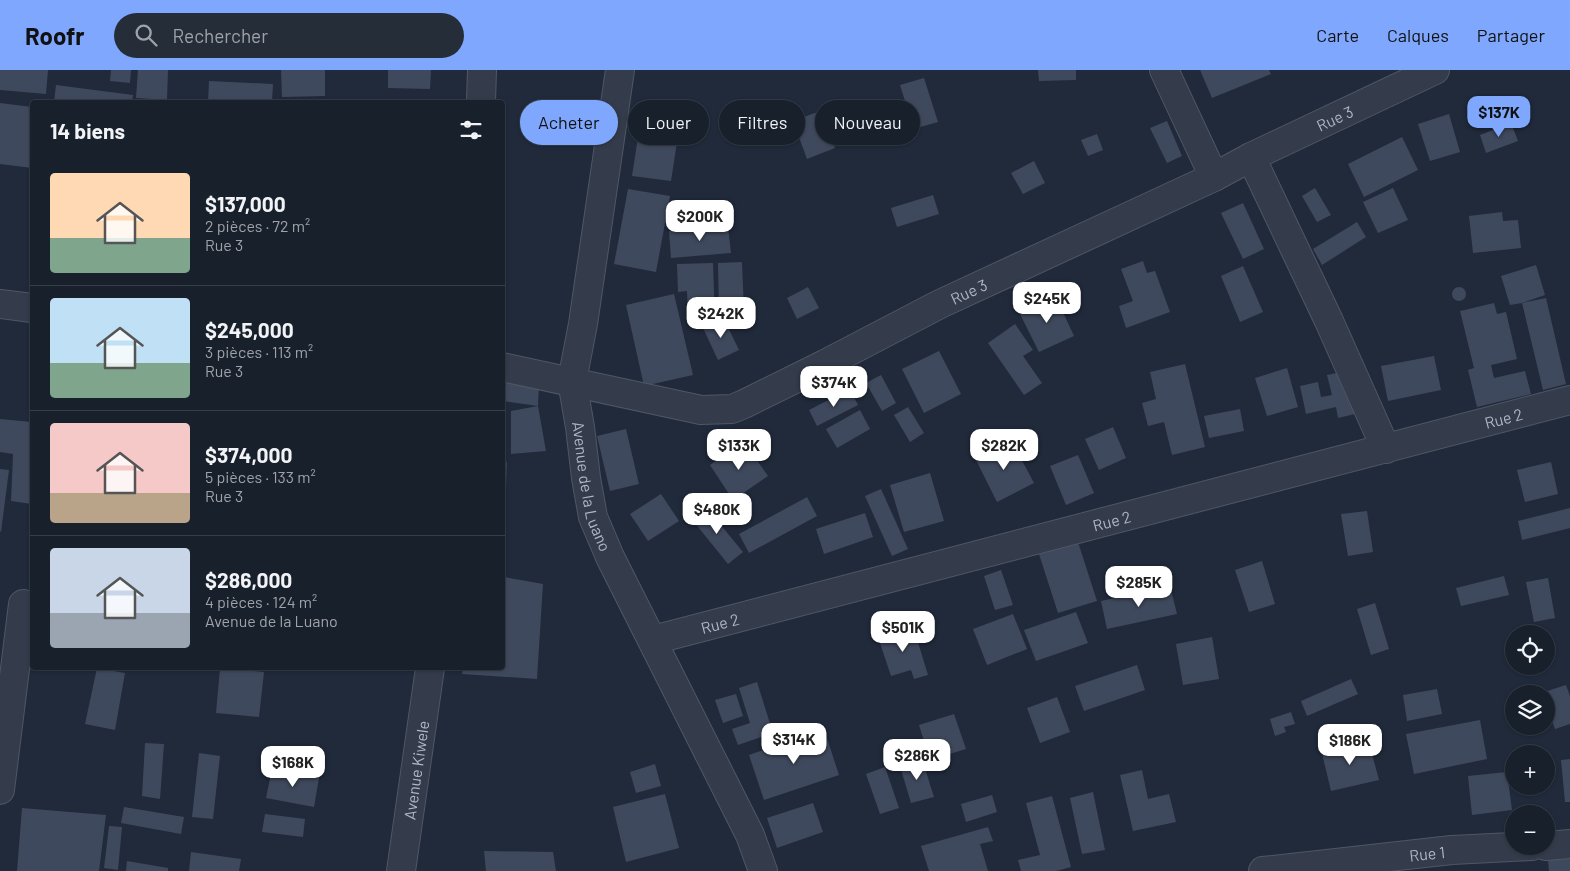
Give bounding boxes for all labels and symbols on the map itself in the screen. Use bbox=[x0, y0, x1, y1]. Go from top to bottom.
pin: $137K bbox=[1464, 96, 1534, 138]
street label: Rue 3 bbox=[1313, 101, 1356, 134]
pin: $200K bbox=[665, 200, 735, 242]
street label: Rue 3 bbox=[947, 274, 990, 308]
pin: $245K bbox=[1012, 282, 1082, 324]
pin: $242K bbox=[686, 296, 756, 339]
pin: $374K bbox=[799, 366, 869, 408]
street label: Rue 2 bbox=[1482, 403, 1524, 432]
street label: Avenue de la Luano bbox=[570, 420, 616, 554]
pin: $133K bbox=[704, 428, 774, 471]
pin: $282K bbox=[969, 428, 1039, 471]
pin: $480K bbox=[682, 492, 752, 535]
street label: Rue 2 bbox=[1090, 506, 1133, 534]
pin: $285K bbox=[1104, 566, 1174, 608]
street label: Rue 2 bbox=[699, 608, 741, 637]
pin: $501K bbox=[868, 610, 938, 653]
street label: Avenue Kiwele bbox=[399, 719, 432, 821]
pin: $314K bbox=[759, 722, 829, 765]
pin: $186K bbox=[1315, 724, 1385, 766]
pin: $286K bbox=[882, 738, 952, 781]
pin: $168K bbox=[258, 746, 328, 788]
street label: Rue 1 bbox=[1408, 841, 1446, 864]

